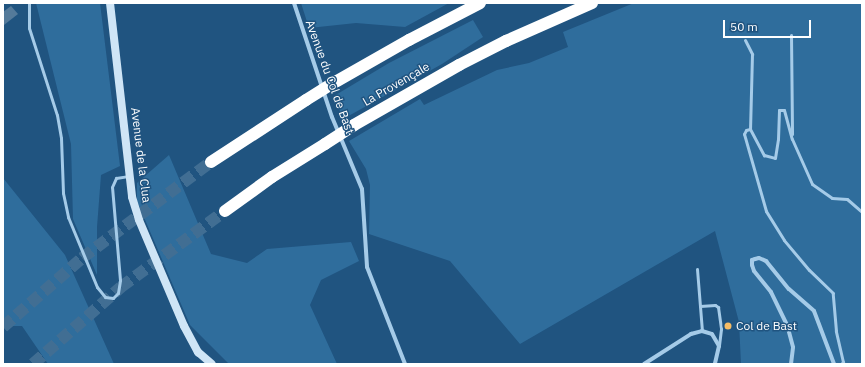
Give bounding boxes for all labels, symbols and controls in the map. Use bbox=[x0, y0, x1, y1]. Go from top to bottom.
scale bar bbox=[725, 12, 813, 38]
street label: Avenue du Col de Bast bbox=[303, 18, 357, 136]
text: 50 m bbox=[730, 19, 758, 34]
street label: La Provençale bbox=[360, 59, 432, 109]
street label: Avenue de la Clua bbox=[128, 107, 154, 203]
place label: Col de Bast bbox=[736, 319, 797, 333]
marker: Col de Bast bbox=[723, 321, 733, 331]

